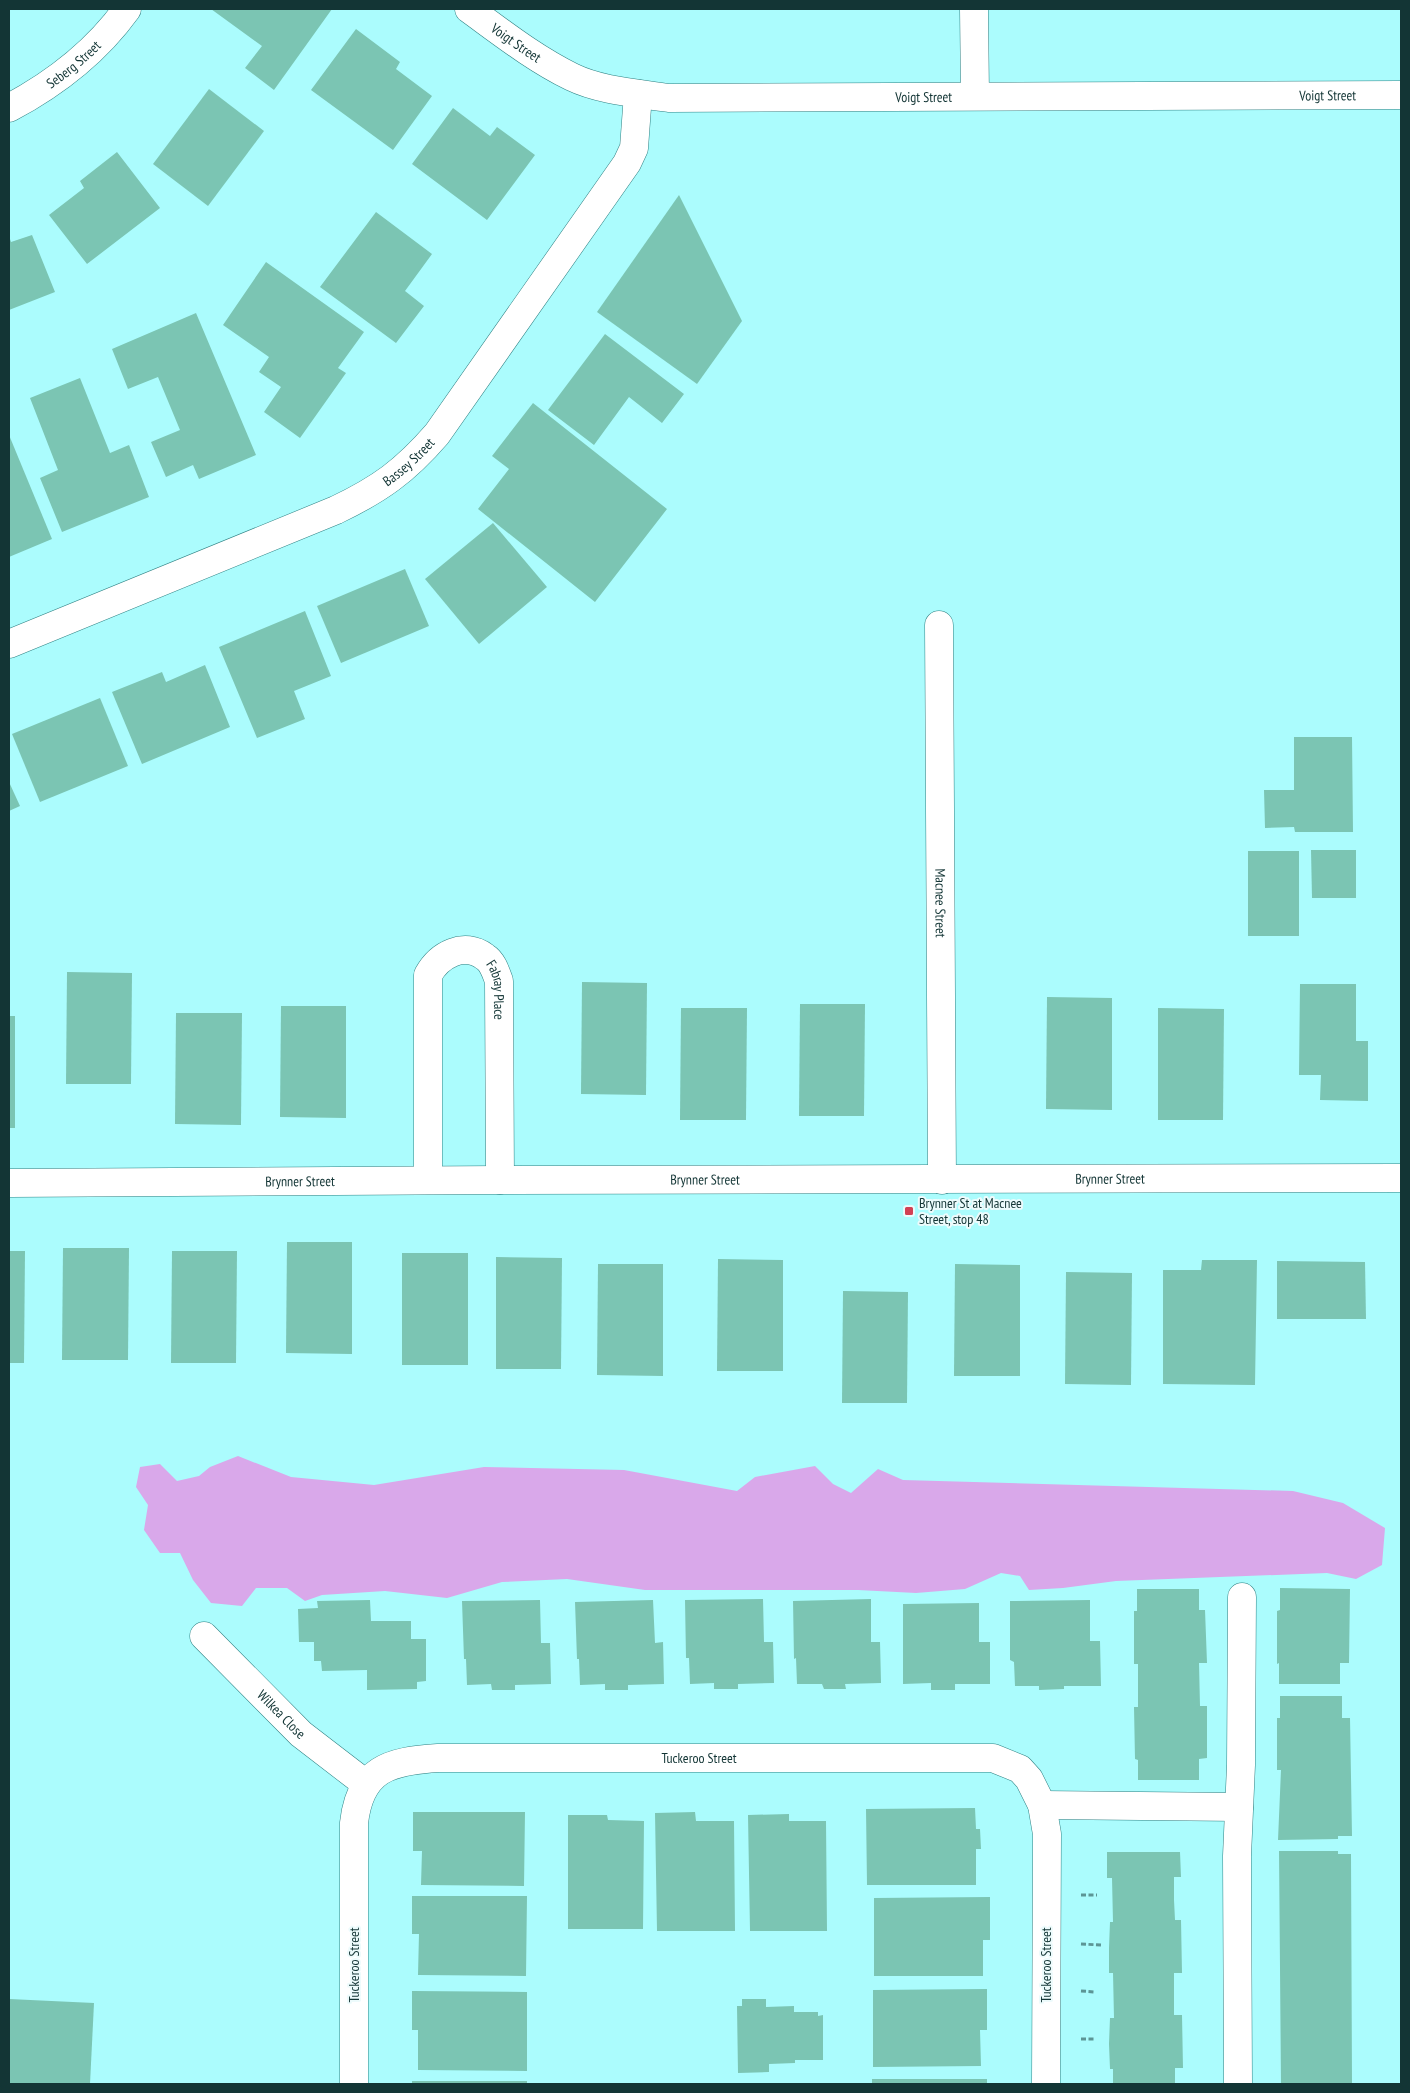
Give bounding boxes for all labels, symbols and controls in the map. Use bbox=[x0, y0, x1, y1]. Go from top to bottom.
street label: Voigt Street bbox=[487, 19, 545, 67]
street label: Seberg Street bbox=[43, 37, 105, 92]
street label: Voigt Street bbox=[1298, 86, 1356, 104]
street label: Voigt Street bbox=[894, 88, 952, 106]
street label: Bassey Street bbox=[379, 434, 438, 490]
street label: Macnee Street bbox=[931, 868, 950, 938]
street label: Fabray Place bbox=[482, 956, 508, 1020]
street label: Brynner Street bbox=[670, 1170, 740, 1189]
street label: Brynner Street bbox=[1075, 1170, 1145, 1188]
street label: Brynner Street bbox=[265, 1172, 335, 1190]
place label: Brynner St at Macnee Street, stop 48 bbox=[919, 1194, 1022, 1228]
marker: Brynner St at Macnee Street, stop 48 bbox=[903, 1205, 915, 1217]
street label: Wilkea Close bbox=[253, 1686, 309, 1743]
street label: Tuckeroo Street bbox=[661, 1749, 737, 1767]
street label: Tuckeroo Street bbox=[345, 1927, 363, 2003]
street label: Tuckeroo Street bbox=[1037, 1927, 1055, 2003]

